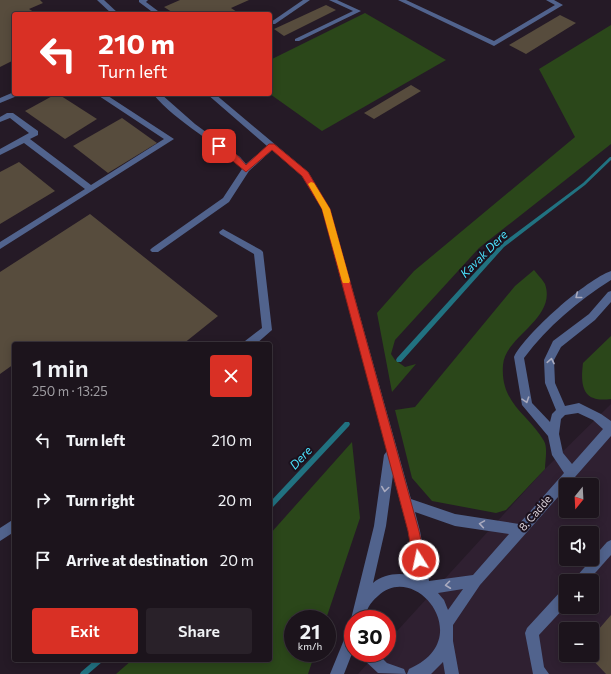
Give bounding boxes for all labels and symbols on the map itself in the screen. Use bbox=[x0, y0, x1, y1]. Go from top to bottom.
pin bbox=[202, 129, 236, 163]
water label: Kavak Dere bbox=[457, 226, 510, 280]
one-way arrow bbox=[576, 292, 583, 299]
one-way arrow bbox=[546, 358, 554, 364]
one-way arrow bbox=[521, 397, 530, 404]
water label: Dere bbox=[286, 443, 315, 472]
north arrow bbox=[559, 478, 599, 518]
one-way arrow bbox=[381, 486, 390, 493]
street label: 8. Cadde bbox=[516, 492, 554, 533]
one-way arrow bbox=[479, 520, 485, 529]
position arrow bbox=[398, 539, 440, 581]
one-way arrow bbox=[444, 580, 451, 589]
speed limit sign: 30 bbox=[344, 610, 396, 662]

